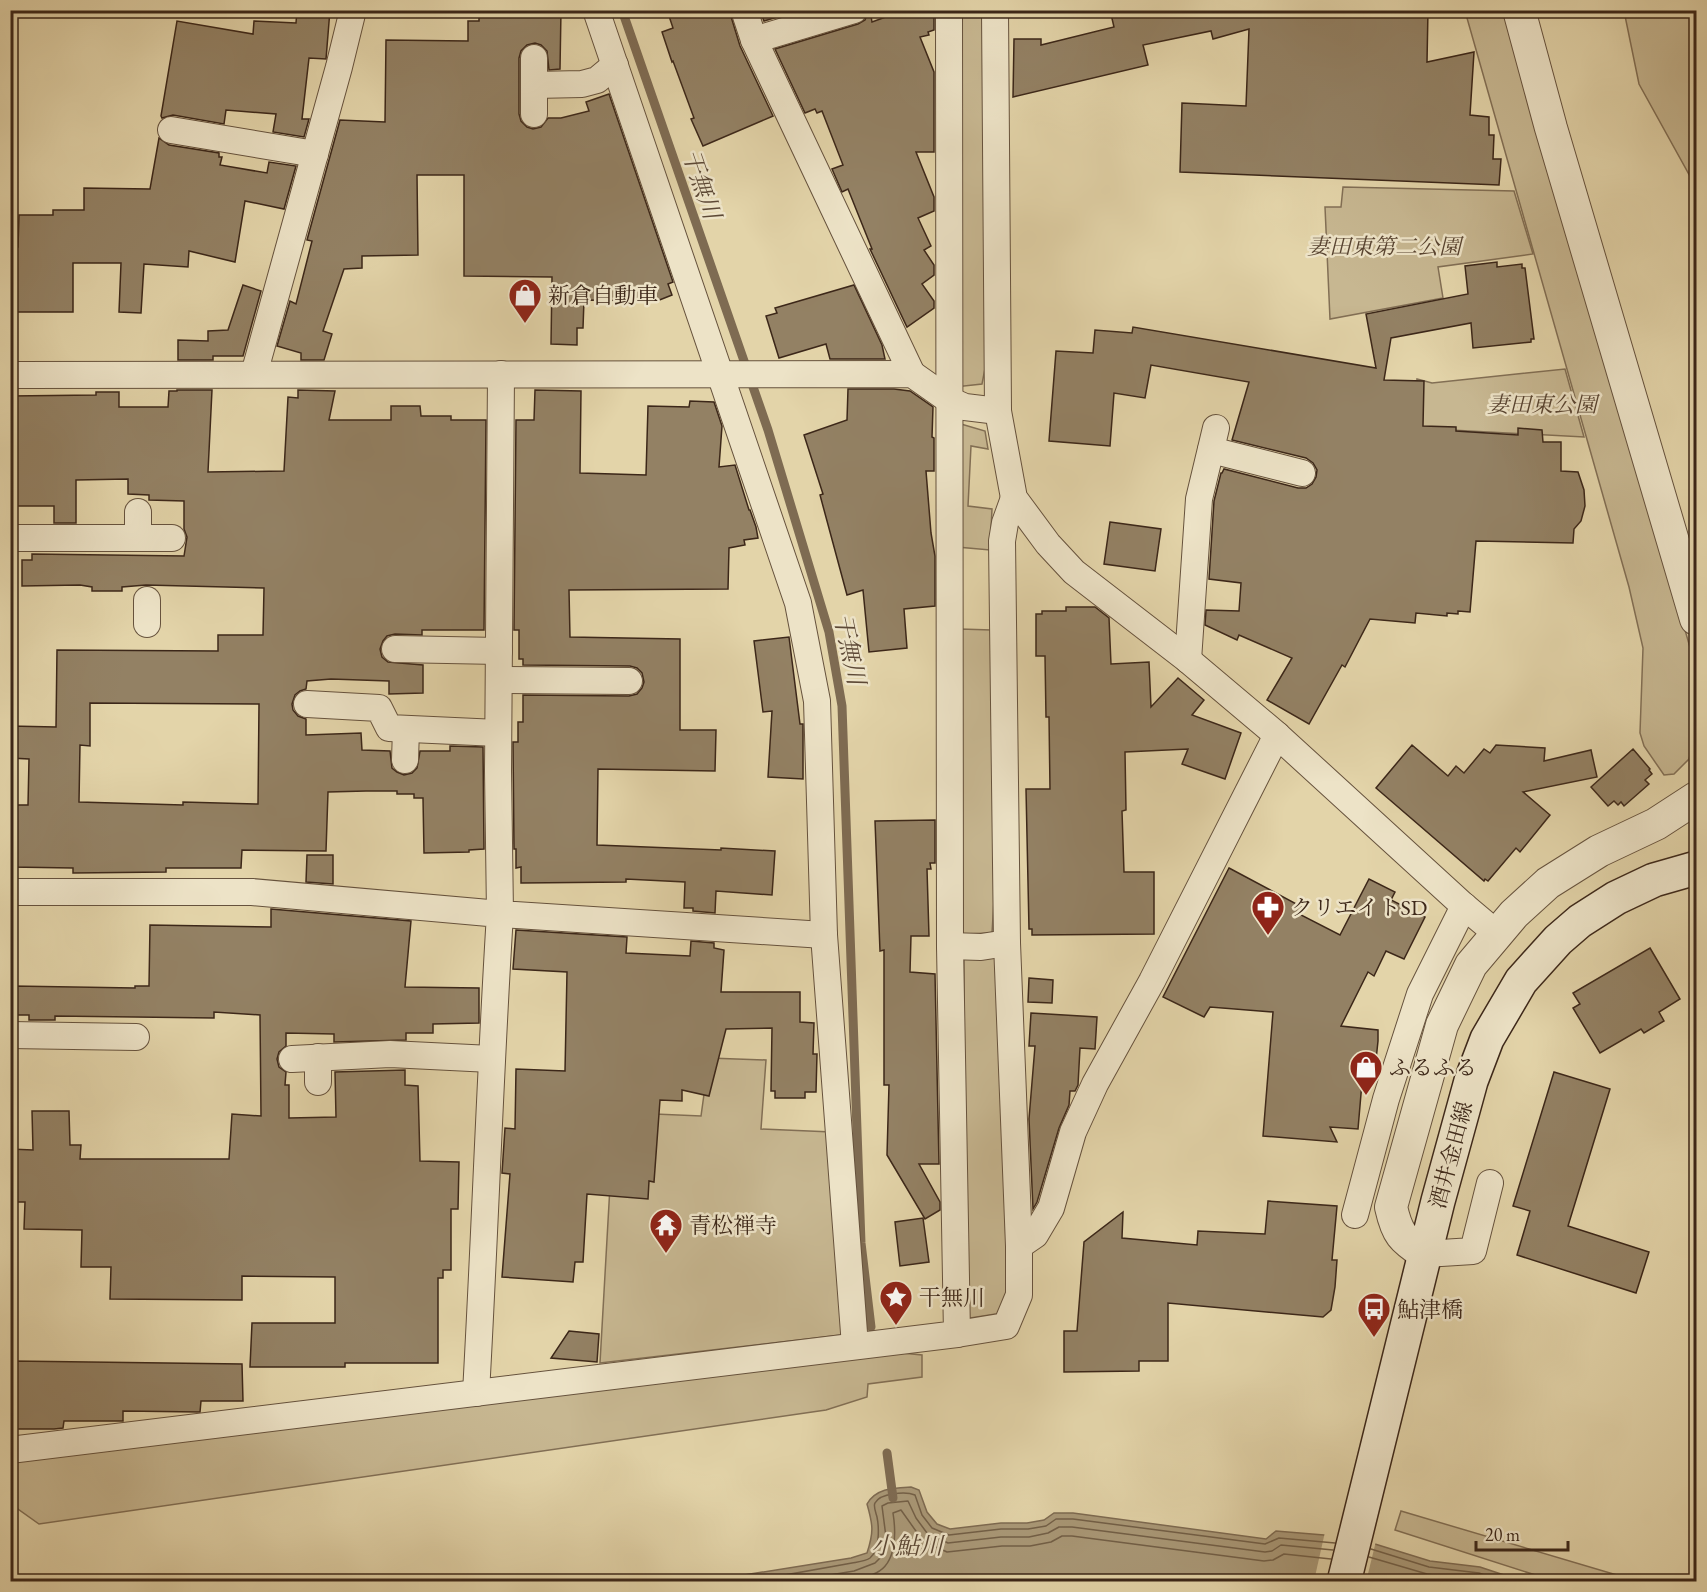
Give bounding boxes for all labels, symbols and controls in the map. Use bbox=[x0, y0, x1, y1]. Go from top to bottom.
water label: 干無川 bbox=[676, 145, 729, 226]
park label: 妻田東第二公園 bbox=[1307, 232, 1464, 261]
shop icon: 新倉自動車 bbox=[507, 277, 543, 324]
place label: 新倉自動車 bbox=[548, 281, 658, 310]
park label: 妻田東公園 bbox=[1487, 390, 1600, 419]
water label: 干無川 bbox=[827, 611, 873, 690]
pharmacy icon: クリエイトSD bbox=[1250, 889, 1286, 936]
place label: クリエイトSD bbox=[1291, 893, 1427, 922]
shop icon: ふるふる bbox=[1348, 1049, 1384, 1096]
place label: ふるふる bbox=[1389, 1053, 1477, 1082]
street label: 酒井金田線 bbox=[1423, 1098, 1479, 1212]
temple icon: 青松禅寺 bbox=[648, 1207, 684, 1254]
place label: 青松禅寺 bbox=[689, 1211, 777, 1240]
place icon: 干無川 bbox=[878, 1279, 914, 1326]
place label: 干無川 bbox=[919, 1283, 985, 1312]
bus stop icon: 鮎津橋 bbox=[1356, 1291, 1392, 1338]
place label: 鮎津橋 bbox=[1397, 1295, 1463, 1324]
scale bar bbox=[1476, 1514, 1568, 1552]
text: 20 m bbox=[1485, 1523, 1520, 1546]
water label: 小鮎川 bbox=[871, 1530, 946, 1561]

